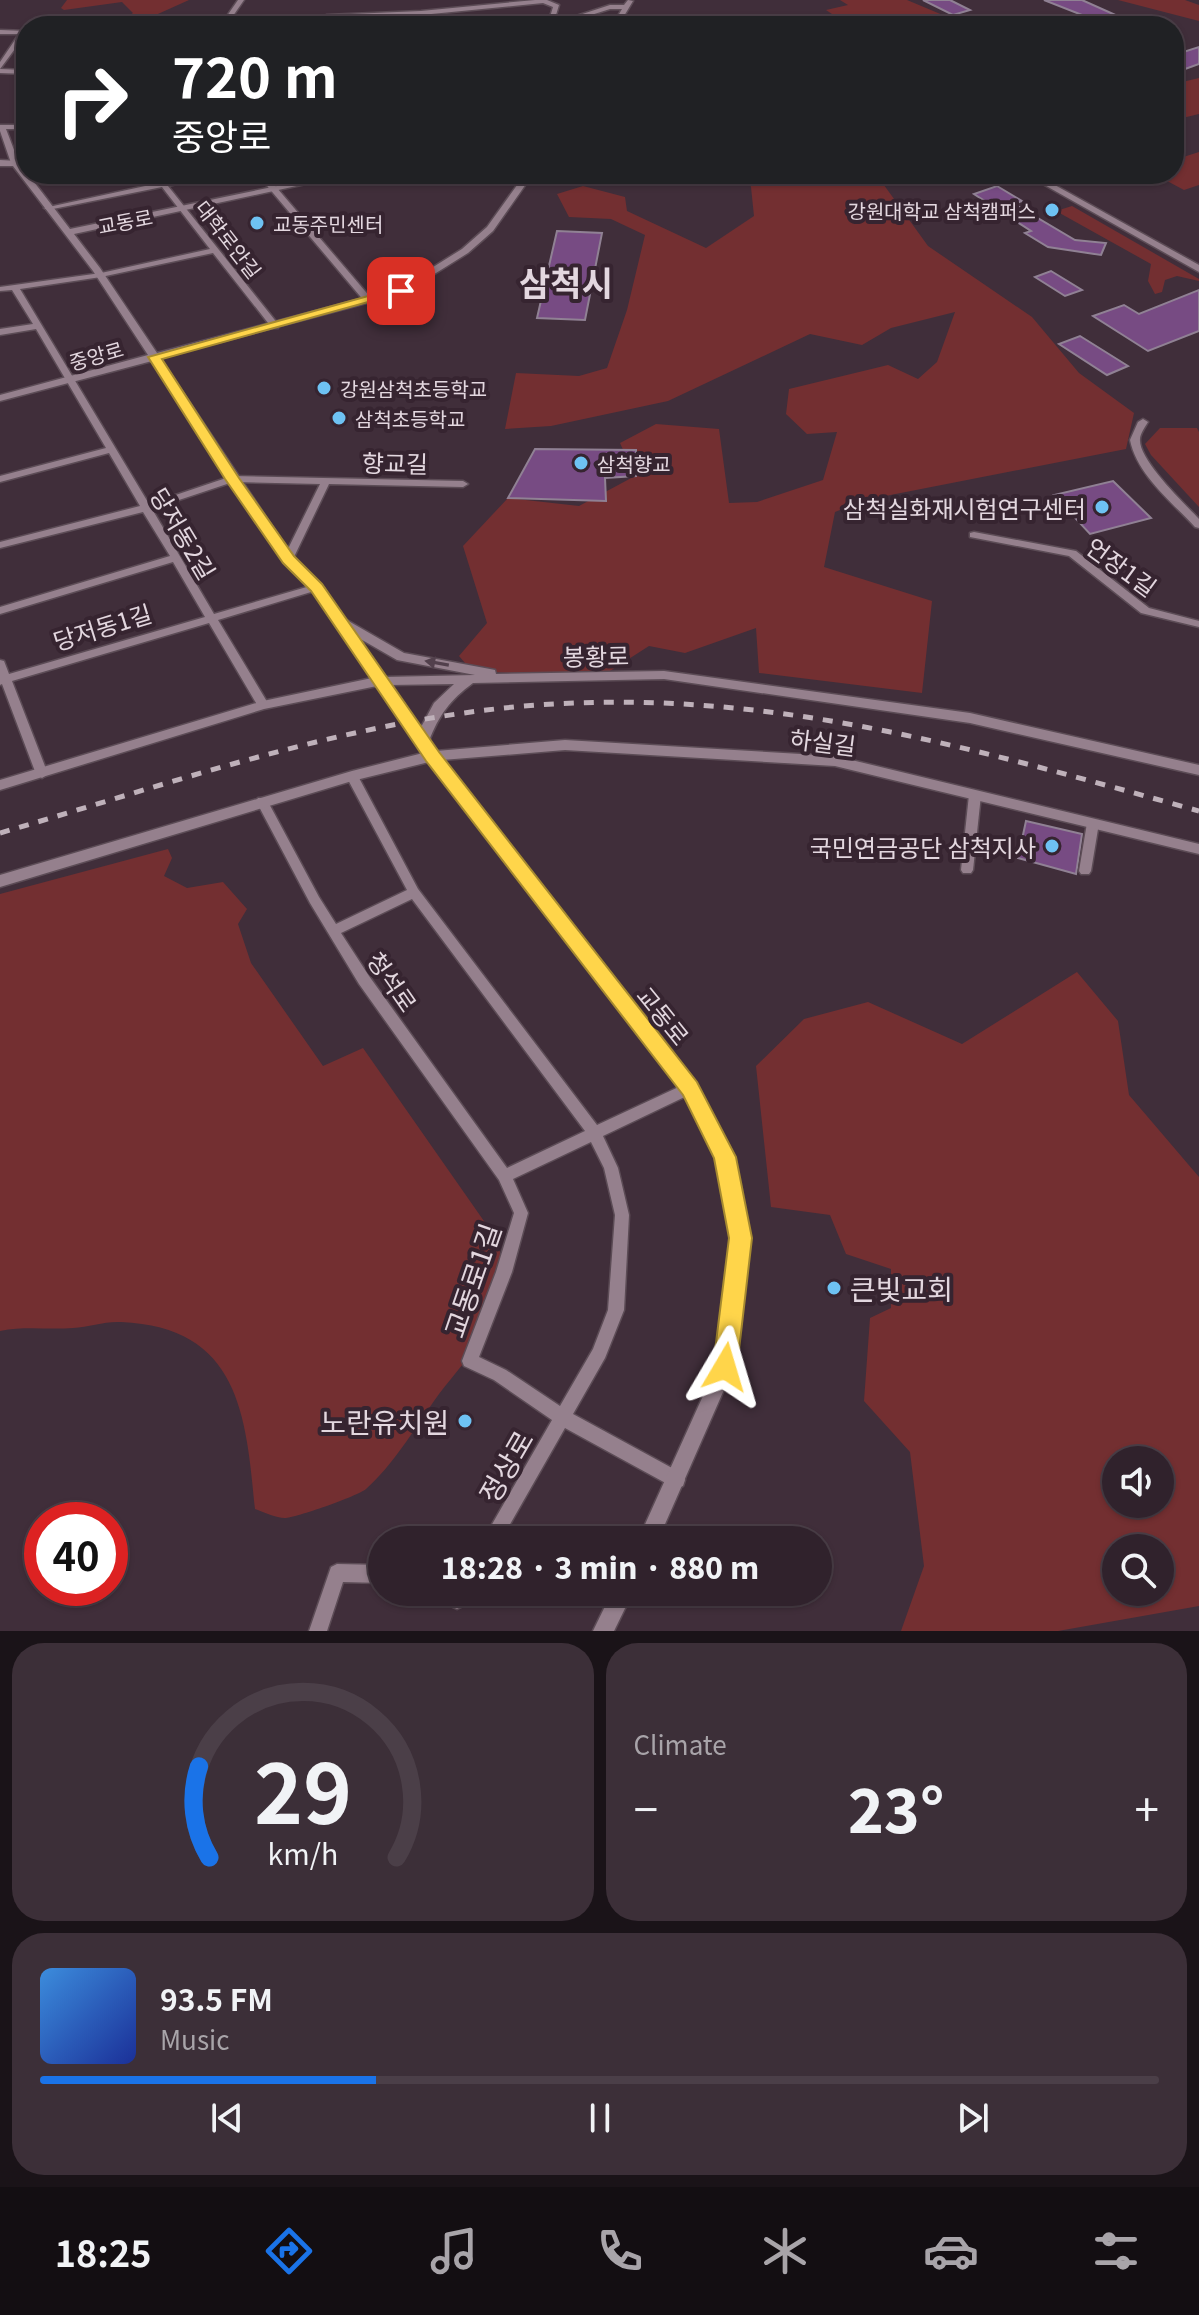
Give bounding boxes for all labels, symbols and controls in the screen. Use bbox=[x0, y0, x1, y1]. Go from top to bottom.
text: 720 m bbox=[172, 33, 338, 114]
icon: right bbox=[40, 48, 144, 152]
text: 중앙로 bbox=[172, 108, 271, 160]
street label: 대학로안길 bbox=[189, 194, 269, 284]
place label: 강원대학교 삼척캠퍼스 bbox=[848, 196, 1036, 225]
street label: 교동로 bbox=[95, 201, 155, 241]
marker: 강원대학교 삼척캠퍼스 bbox=[1043, 201, 1061, 219]
place label: 교동주민센터 bbox=[273, 209, 383, 238]
marker: 교동주민센터 bbox=[248, 214, 266, 232]
pin bbox=[367, 257, 435, 325]
district label: 삼척시 bbox=[519, 257, 613, 306]
icon: arrive bbox=[379, 269, 423, 313]
street label: 중앙로 bbox=[65, 333, 127, 377]
place label: 강원삼척초등학교 bbox=[340, 374, 487, 403]
marker: 강원삼척초등학교 bbox=[315, 379, 333, 397]
place label: 삼척초등학교 bbox=[355, 404, 465, 433]
marker: 삼척초등학교 bbox=[330, 409, 348, 427]
street label: 향교길 bbox=[362, 444, 428, 480]
place label: 삼척향교 bbox=[597, 449, 671, 478]
marker: 삼척향교 bbox=[572, 454, 590, 472]
street label: 당저동2길 bbox=[143, 480, 225, 586]
place label: 삼척실화재시험연구센터 bbox=[843, 490, 1086, 525]
marker: 삼척실화재시험연구센터 bbox=[1093, 498, 1111, 516]
street label: 언장1길 bbox=[1080, 528, 1164, 604]
street label: 당저동1길 bbox=[48, 594, 156, 658]
street label: 봉황로 bbox=[563, 637, 629, 673]
one-way arrow bbox=[424, 656, 449, 668]
street label: 하실길 bbox=[788, 720, 858, 762]
place label: 국민연금공단 삼척지사 bbox=[810, 829, 1036, 864]
marker: 국민연금공단 삼척지사 bbox=[1043, 837, 1061, 855]
street label: 청석로 bbox=[360, 944, 426, 1018]
street label: 교동로 bbox=[630, 978, 698, 1052]
street label: 교동로1길 bbox=[433, 1217, 509, 1343]
place label: 큰빛교회 bbox=[850, 1268, 953, 1308]
marker: 큰빛교회 bbox=[825, 1279, 843, 1297]
position arrow bbox=[683, 1325, 767, 1409]
place label: 노란유치원 bbox=[320, 1401, 449, 1441]
marker: 노란유치원 bbox=[456, 1412, 474, 1430]
street label: 정상로 bbox=[468, 1423, 542, 1509]
map controls bbox=[1102, 1446, 1174, 1606]
button: sound bbox=[1102, 1446, 1174, 1518]
speed limit sign: 40 bbox=[24, 1502, 128, 1606]
button: search bbox=[1102, 1534, 1174, 1606]
text: 18:28 · 3 min · 880 m bbox=[441, 1544, 759, 1588]
text: Climate bbox=[634, 1725, 727, 1762]
text: 29 bbox=[254, 1727, 352, 1848]
text: 23° bbox=[848, 1763, 945, 1850]
text: − bbox=[634, 1775, 658, 1839]
text: + bbox=[1135, 1775, 1159, 1839]
text: km/h bbox=[267, 1832, 338, 1873]
text: 93.5 FM bbox=[160, 1976, 273, 2020]
text: Music bbox=[160, 2020, 229, 2057]
icon: previous bbox=[205, 2096, 249, 2140]
icon: pause bbox=[578, 2096, 622, 2140]
icon: next bbox=[951, 2096, 995, 2140]
icon: directions bbox=[261, 2223, 317, 2279]
icon: music bbox=[426, 2223, 482, 2279]
icon: phone bbox=[592, 2223, 648, 2279]
icon: climate bbox=[757, 2223, 813, 2279]
icon: car bbox=[923, 2223, 979, 2279]
icon: filters bbox=[1088, 2223, 1144, 2279]
text: 18:25 bbox=[55, 2225, 151, 2277]

